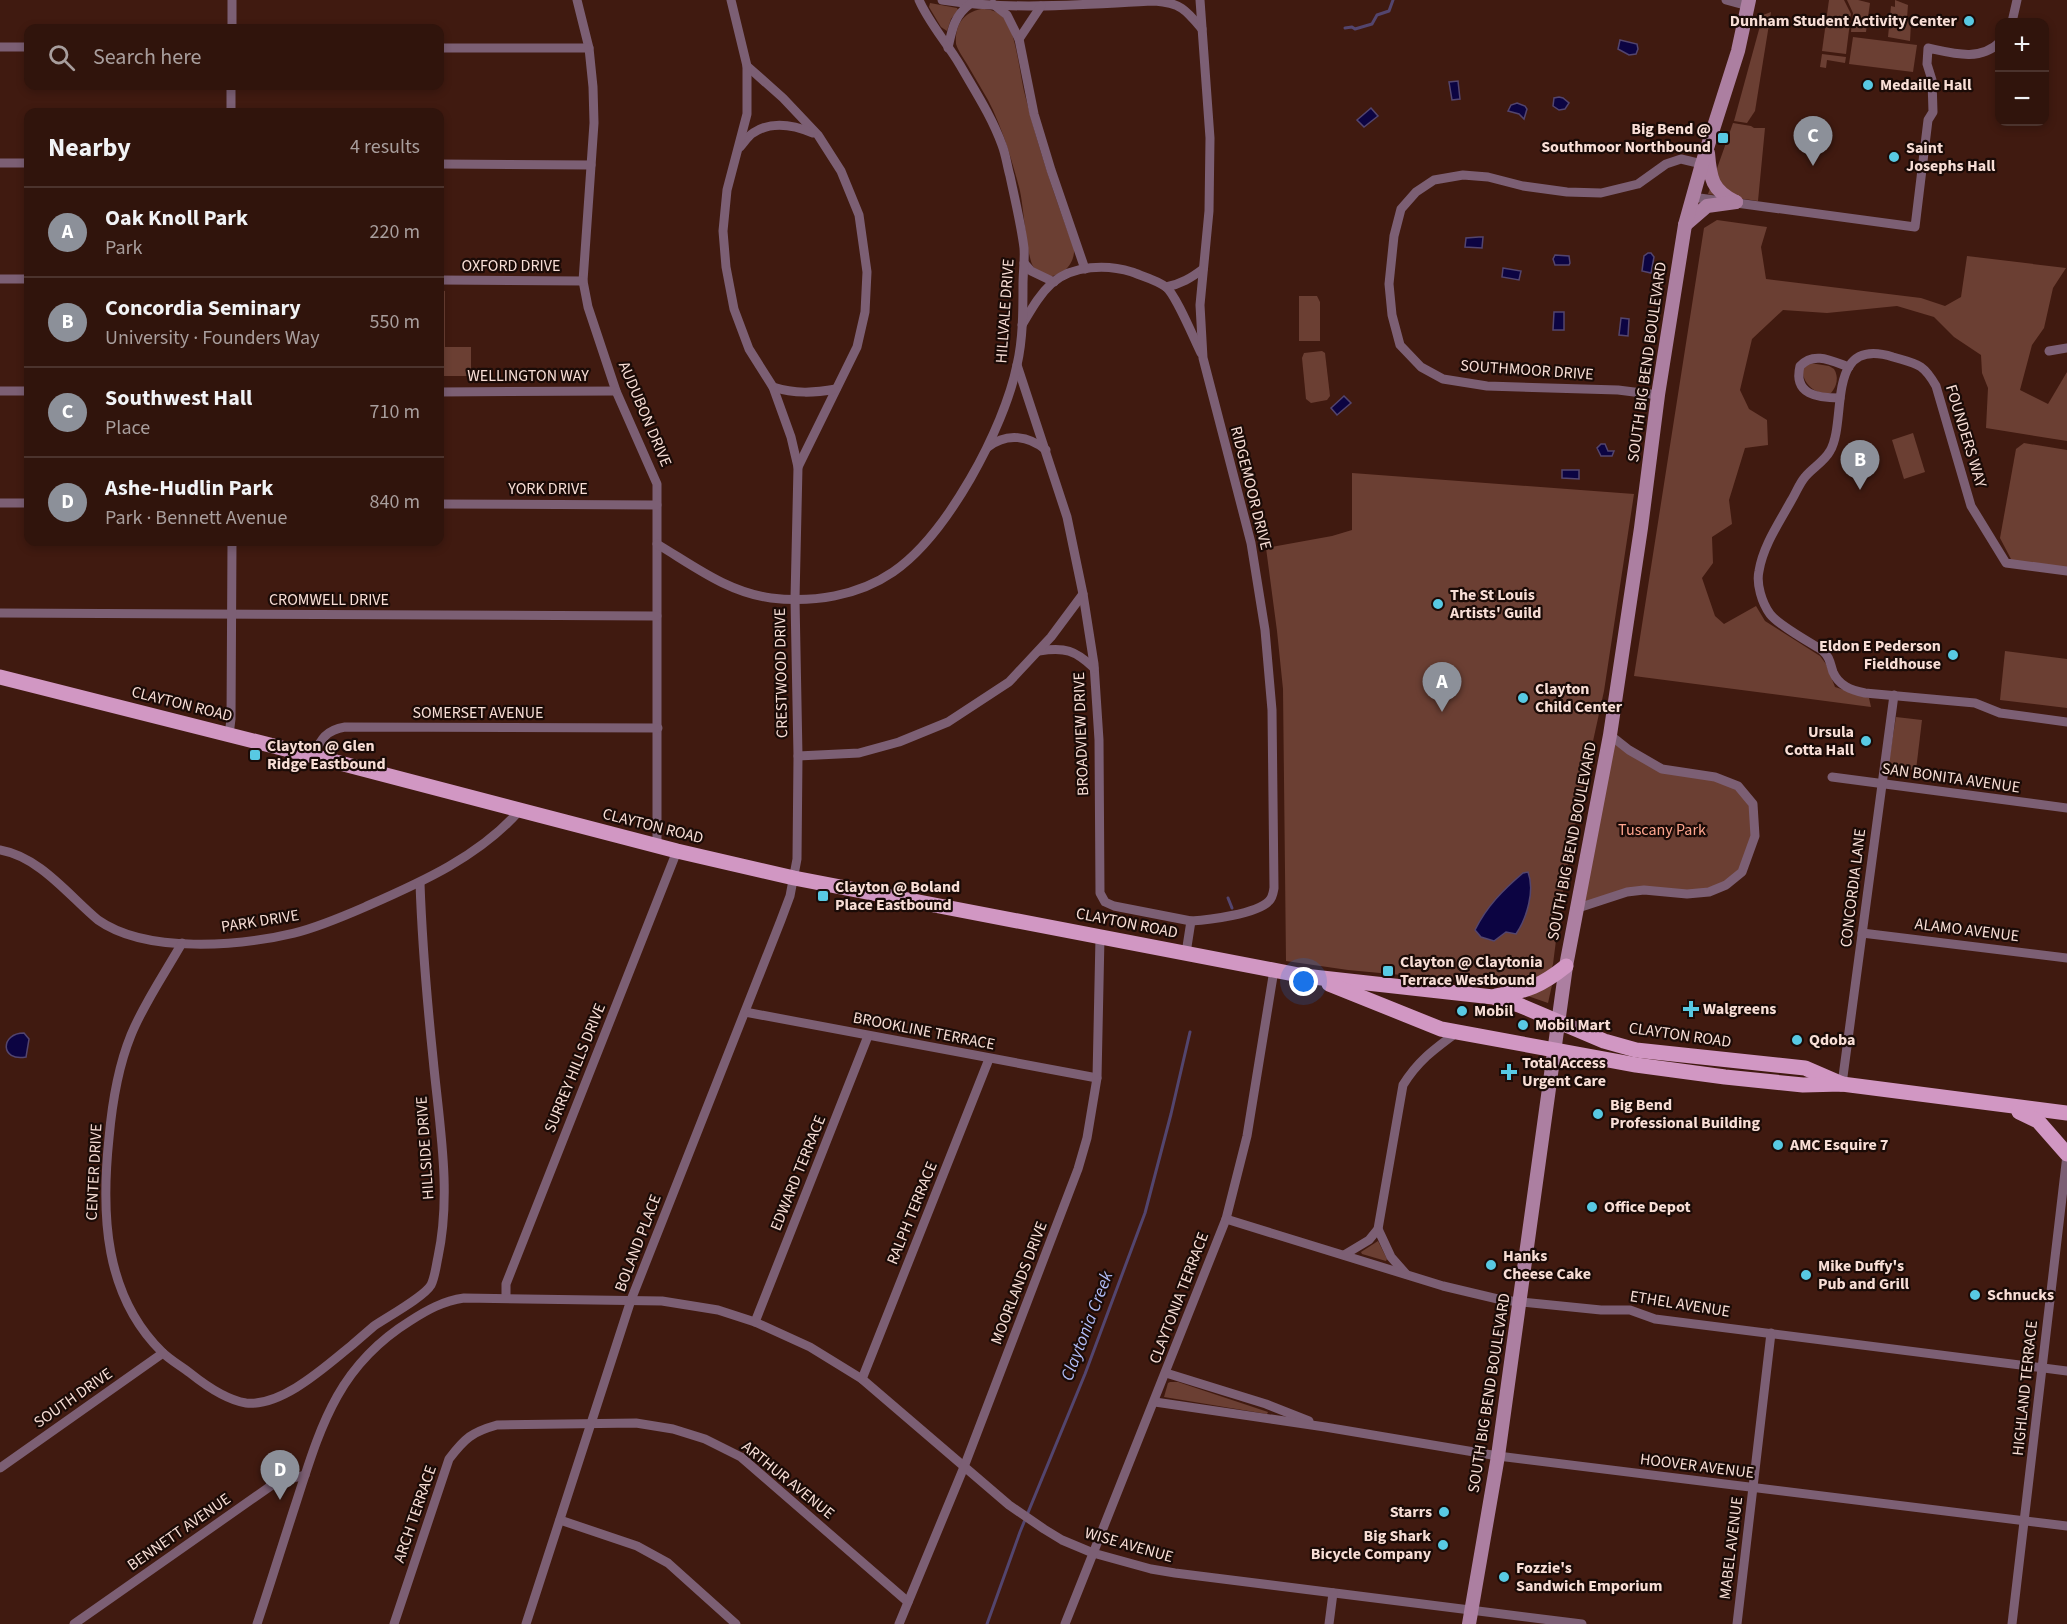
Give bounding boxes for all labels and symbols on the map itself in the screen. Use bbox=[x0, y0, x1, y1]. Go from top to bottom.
place label: Dunham Student Activity Center bbox=[1730, 10, 1958, 32]
marker: Dunham Student Activity Center bbox=[1962, 14, 1976, 28]
place label: Medaille Hall bbox=[1880, 74, 1972, 96]
marker: Medaille Hall bbox=[1861, 78, 1875, 92]
pin: C bbox=[1794, 116, 1832, 166]
place label: Big Bend @ Southmoor Northbound bbox=[1541, 118, 1711, 158]
marker: Big Bend @ Southmoor Northbound bbox=[1716, 131, 1730, 145]
place label: Saint Josephs Hall bbox=[1906, 137, 1996, 177]
marker: Saint Josephs Hall bbox=[1887, 150, 1901, 164]
street label: OXFORD DRIVE bbox=[462, 255, 560, 277]
street label: HILLVALE DRIVE bbox=[990, 258, 1020, 364]
street label: SOUTH BIG BEND BOULEVARD bbox=[1622, 260, 1672, 463]
street label: SOUTHMOOR DRIVE bbox=[1460, 354, 1594, 386]
street label: AUDUBON DRIVE bbox=[613, 358, 677, 470]
street label: WELLINGTON WAY bbox=[467, 365, 589, 387]
street label: FOUNDERS WAY bbox=[1940, 382, 1992, 491]
street label: RIDGEMOOR DRIVE bbox=[1225, 424, 1277, 552]
pin: B bbox=[1840, 440, 1880, 490]
street label: YORK DRIVE bbox=[507, 478, 588, 500]
place label: The St Louis Artists' Guild bbox=[1449, 584, 1541, 624]
street label: CROMWELL DRIVE bbox=[269, 589, 389, 611]
marker: The St Louis Artists' Guild bbox=[1431, 597, 1445, 611]
street label: CRESTWOOD DRIVE bbox=[769, 608, 793, 738]
place label: Eldon E Pederson Fieldhouse bbox=[1819, 635, 1941, 675]
marker: Eldon E Pederson Fieldhouse bbox=[1946, 648, 1960, 662]
pin: A bbox=[1422, 662, 1462, 712]
street label: BROADVIEW DRIVE bbox=[1068, 672, 1094, 796]
place label: Clayton Child Center bbox=[1535, 678, 1623, 718]
street label: CLAYTON ROAD bbox=[129, 681, 235, 727]
marker: Clayton Child Center bbox=[1516, 691, 1530, 705]
street label: SOMERSET AVENUE bbox=[412, 702, 544, 724]
place label: Ursula Cotta Hall bbox=[1785, 721, 1854, 761]
marker: Ursula Cotta Hall bbox=[1859, 734, 1873, 748]
place label: Clayton @ Glen Ridge Eastbound bbox=[267, 735, 386, 775]
street label: SOUTH BIG BEND BOULEVARD bbox=[1542, 740, 1602, 942]
marker: Clayton @ Glen Ridge Eastbound bbox=[248, 748, 262, 762]
street label: SAN BONITA AVENUE bbox=[1880, 757, 2022, 799]
street label: CLAYTON ROAD bbox=[600, 803, 706, 849]
park label: Tuscany Park bbox=[1618, 819, 1706, 841]
street label: CONCORDIA LANE bbox=[1835, 827, 1871, 949]
place label: Clayton @ Boland Place Eastbound bbox=[835, 876, 960, 916]
marker: Clayton @ Boland Place Eastbound bbox=[816, 889, 830, 903]
street label: CLAYTON ROAD bbox=[1074, 902, 1180, 944]
street label: PARK DRIVE bbox=[220, 904, 300, 938]
street label: ALAMO AVENUE bbox=[1914, 913, 2020, 947]
place label: Clayton @ Claytonia Terrace Westbound bbox=[1400, 951, 1543, 991]
marker: Clayton @ Claytonia Terrace Westbound bbox=[1381, 964, 1395, 978]
your location bbox=[1289, 967, 1318, 996]
place label: Walgreens bbox=[1703, 998, 1776, 1020]
street label: SURREY HILLS DRIVE bbox=[539, 1000, 611, 1136]
place label: Mobil bbox=[1474, 1000, 1514, 1022]
marker: Walgreens bbox=[1684, 1002, 1698, 1016]
marker: Mobil bbox=[1455, 1004, 1469, 1018]
street label: BROOKLINE TERRACE bbox=[851, 1006, 997, 1056]
place label: Mobil Mart bbox=[1535, 1014, 1611, 1036]
street label: CLAYTON ROAD bbox=[1627, 1017, 1733, 1053]
marker: Mobil Mart bbox=[1516, 1018, 1530, 1032]
place label: Qdoba bbox=[1809, 1029, 1855, 1051]
marker: Qdoba bbox=[1790, 1033, 1804, 1047]
place label: Total Access Urgent Care bbox=[1522, 1052, 1606, 1092]
marker: Total Access Urgent Care bbox=[1500, 1063, 1518, 1081]
place label: Big Bend Professional Building bbox=[1610, 1094, 1760, 1134]
street label: HILLSIDE DRIVE bbox=[410, 1095, 440, 1201]
marker: Big Bend Professional Building bbox=[1591, 1107, 1605, 1121]
street label: EDWARD TERRACE bbox=[765, 1112, 831, 1234]
street label: CENTER DRIVE bbox=[80, 1123, 108, 1221]
place label: AMC Esquire 7 bbox=[1789, 1134, 1889, 1156]
marker: AMC Esquire 7 bbox=[1771, 1138, 1785, 1152]
street label: RALPH TERRACE bbox=[881, 1158, 943, 1268]
street label: BOLAND PLACE bbox=[609, 1191, 667, 1295]
place label: Office Depot bbox=[1604, 1196, 1691, 1218]
marker: Office Depot bbox=[1585, 1200, 1599, 1214]
street label: MOORLANDS DRIVE bbox=[985, 1218, 1053, 1348]
street label: CLAYTONIA TERRACE bbox=[1144, 1229, 1214, 1367]
place label: Hanks Cheese Cake bbox=[1503, 1245, 1591, 1285]
place label: Mike Duffy's Pub and Grill bbox=[1818, 1255, 1910, 1295]
marker: Hanks Cheese Cake bbox=[1484, 1258, 1498, 1272]
water label: Claytonia Creek bbox=[1055, 1267, 1120, 1384]
marker: Mike Duffy's Pub and Grill bbox=[1799, 1268, 1813, 1282]
place label: Schnucks bbox=[1987, 1284, 2054, 1306]
street label: ETHEL AVENUE bbox=[1628, 1285, 1732, 1323]
marker: Schnucks bbox=[1968, 1288, 1982, 1302]
street label: SOUTH BIG BEND BOULEVARD bbox=[1462, 1291, 1516, 1494]
street label: HIGHLAND TERRACE bbox=[2007, 1319, 2043, 1457]
street label: SOUTH DRIVE bbox=[29, 1363, 117, 1433]
street label: ARTHUR AVENUE bbox=[737, 1436, 839, 1524]
street label: HOOVER AVENUE bbox=[1639, 1448, 1755, 1484]
pin: D bbox=[260, 1450, 300, 1500]
street label: ARCH TERRACE bbox=[388, 1462, 442, 1566]
street label: BENNETT AVENUE bbox=[123, 1488, 235, 1576]
street label: MABEL AVENUE bbox=[1714, 1495, 1748, 1601]
place label: Starrs bbox=[1390, 1501, 1432, 1523]
marker: Starrs bbox=[1437, 1505, 1451, 1519]
street label: WISE AVENUE bbox=[1082, 1522, 1176, 1568]
place label: Big Shark Bicycle Company bbox=[1311, 1525, 1432, 1565]
marker: Big Shark Bicycle Company bbox=[1436, 1538, 1450, 1552]
place label: Fozzie's Sandwich Emporium bbox=[1516, 1557, 1662, 1597]
marker: Fozzie's Sandwich Emporium bbox=[1497, 1570, 1511, 1584]

